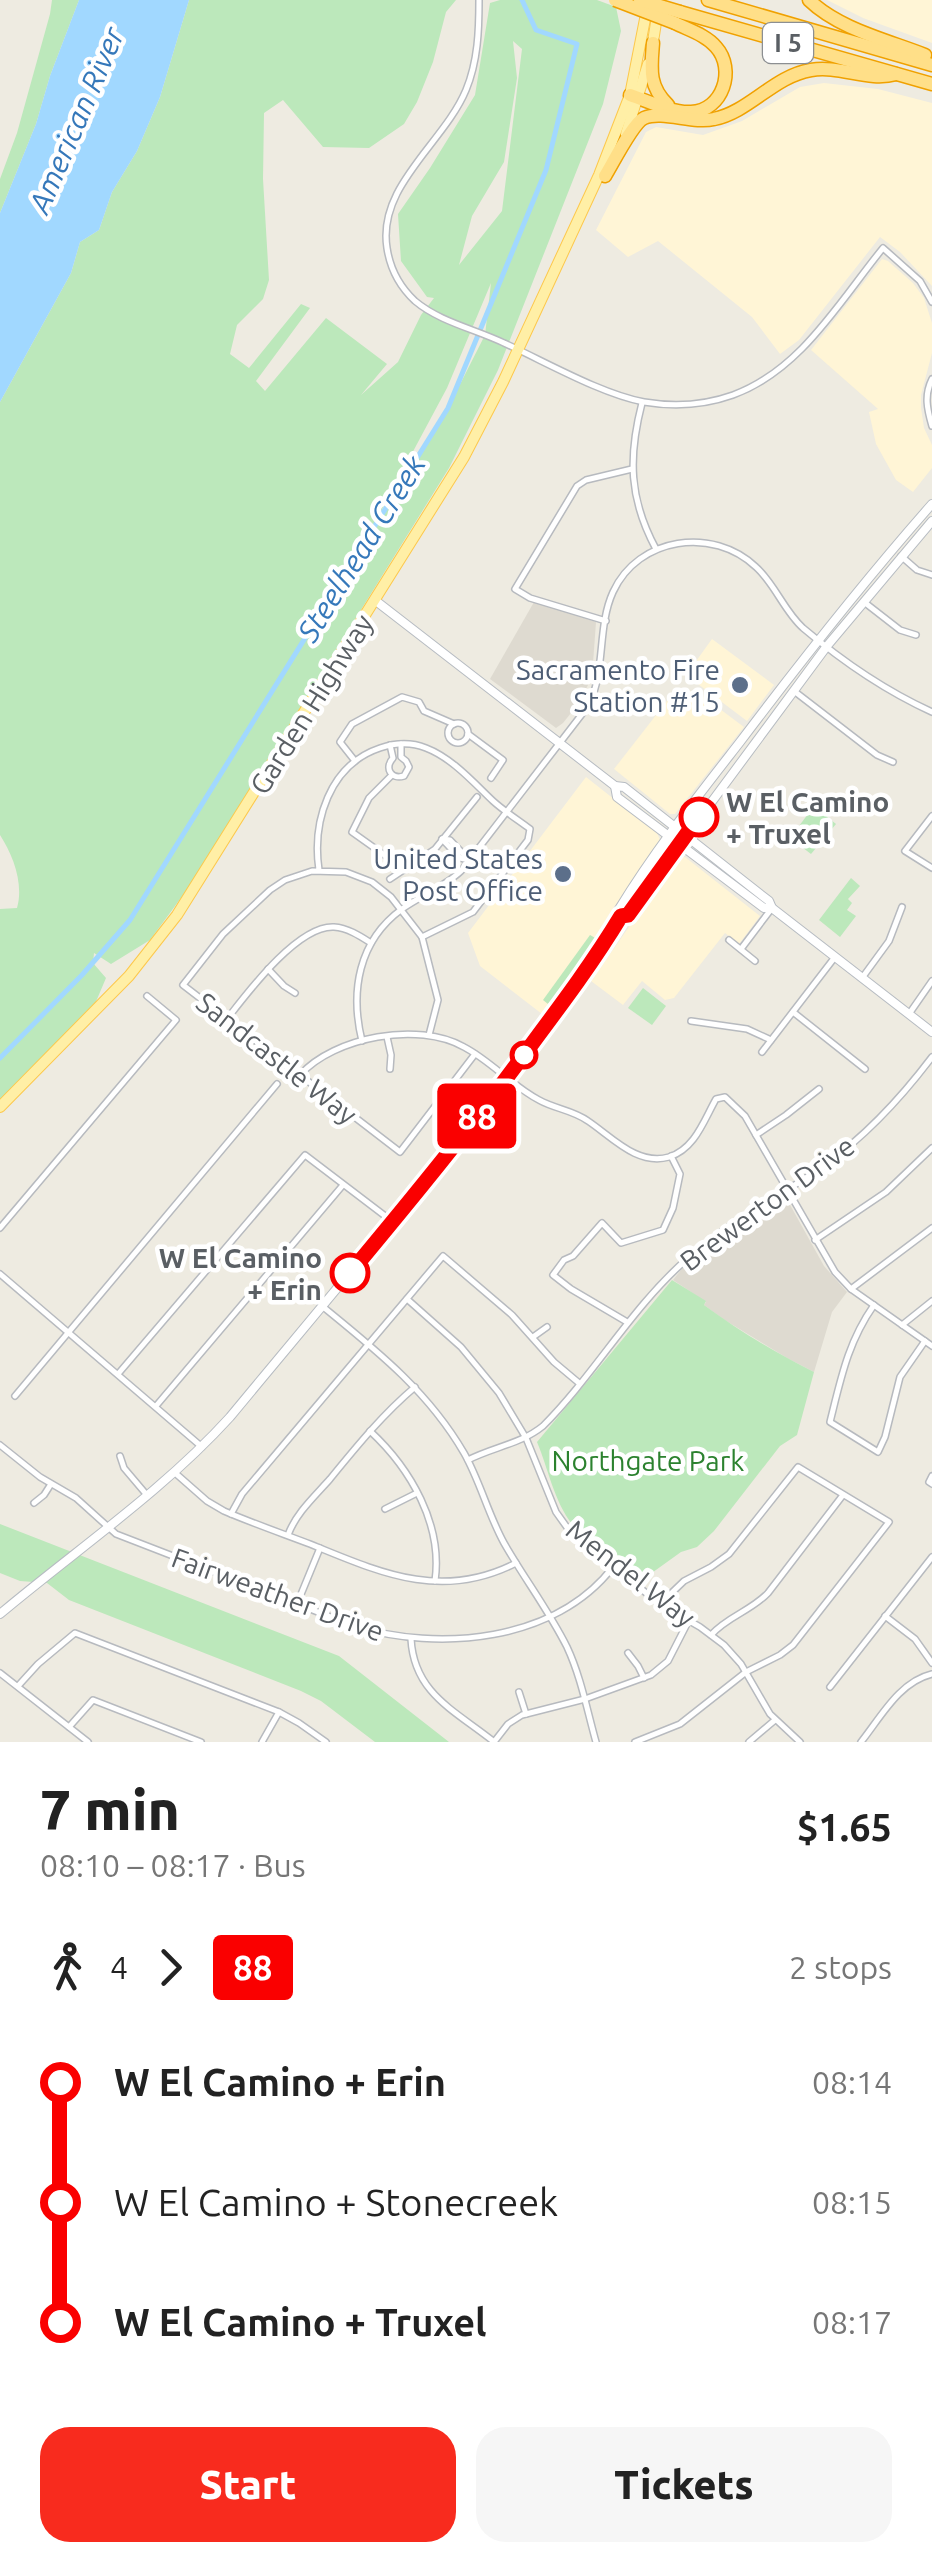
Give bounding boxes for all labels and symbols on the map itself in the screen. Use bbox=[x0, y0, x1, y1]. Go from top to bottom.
water label: American River bbox=[21, 20, 131, 220]
road number: I 5 bbox=[763, 23, 813, 63]
water label: Steelhead Creek bbox=[290, 448, 432, 648]
street label: Garden Highway bbox=[243, 609, 379, 799]
place label: Sacramento Fire Station #15 bbox=[516, 654, 720, 717]
marker: Sacramento Fire Station #15 bbox=[729, 674, 751, 696]
place label: W El Camino + Truxel bbox=[726, 786, 889, 849]
marker: W El Camino + Truxel bbox=[680, 798, 718, 836]
place label: United States Post Office bbox=[373, 843, 543, 906]
marker: United States Post Office bbox=[552, 863, 574, 885]
street label: Sandcastle Way bbox=[191, 986, 363, 1130]
unlabelled marker bbox=[511, 1042, 537, 1068]
line badge: 88 bbox=[432, 1084, 522, 1148]
street label: Brewerton Drive bbox=[674, 1129, 860, 1277]
place label: W El Camino + Erin bbox=[159, 1242, 322, 1305]
marker: W El Camino + Erin bbox=[331, 1254, 369, 1292]
park label: Northgate Park bbox=[552, 1445, 744, 1476]
street label: Mendel Way bbox=[561, 1513, 701, 1633]
street label: Fairweather Drive bbox=[168, 1541, 388, 1647]

